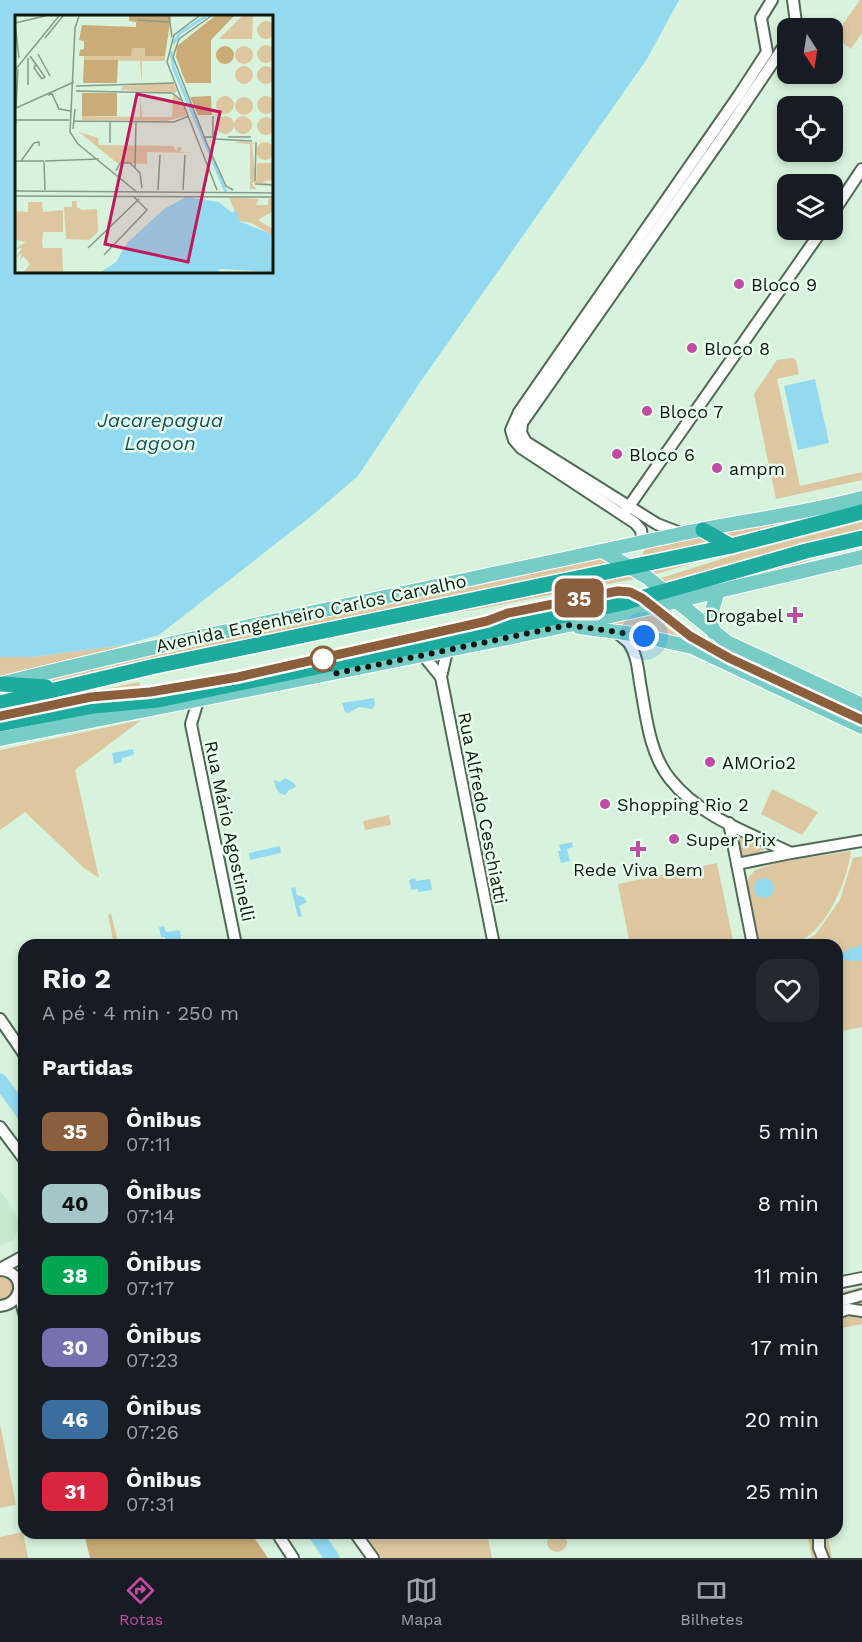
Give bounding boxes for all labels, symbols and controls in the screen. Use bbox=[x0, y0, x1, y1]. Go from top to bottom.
inset map bbox=[15, 15, 273, 273]
north arrow bbox=[777, 18, 843, 84]
map controls bbox=[777, 18, 843, 240]
button: locate bbox=[777, 96, 843, 162]
button: layers bbox=[777, 174, 843, 240]
place label: Bloco 9 bbox=[751, 274, 817, 295]
marker: Bloco 9 bbox=[732, 277, 746, 291]
place label: Bloco 8 bbox=[704, 338, 770, 359]
marker: Bloco 8 bbox=[685, 341, 699, 355]
place label: Bloco 7 bbox=[659, 401, 723, 422]
marker: Bloco 7 bbox=[640, 404, 654, 418]
water label: Jacarepagua Lagoon bbox=[97, 408, 223, 455]
place label: Bloco 6 bbox=[629, 444, 695, 465]
marker: Bloco 6 bbox=[610, 447, 624, 461]
place label: ampm bbox=[729, 458, 785, 479]
marker: ampm bbox=[710, 461, 724, 475]
street label: Avenida Engenheiro Carlos Carvalho bbox=[154, 570, 468, 656]
line badge: 35 bbox=[552, 578, 606, 618]
text: 35 bbox=[567, 586, 591, 611]
place label: Drogabel bbox=[705, 605, 783, 626]
marker: Drogabel bbox=[788, 608, 802, 622]
your location bbox=[629, 621, 659, 651]
unlabelled marker bbox=[310, 646, 336, 672]
street label: Rua Alfredo Ceschiatti bbox=[454, 710, 512, 906]
street label: Rua Mário Agostinelli bbox=[201, 739, 259, 923]
place label: AMOrio2 bbox=[722, 752, 796, 773]
marker: AMOrio2 bbox=[703, 755, 717, 769]
place label: Shopping Rio 2 bbox=[617, 794, 749, 815]
marker: Shopping Rio 2 bbox=[598, 797, 612, 811]
place label: Super Prix bbox=[686, 829, 776, 850]
marker: Super Prix bbox=[667, 832, 681, 846]
marker: Rede Viva Bem bbox=[631, 842, 645, 856]
place label: Rede Viva Bem bbox=[573, 859, 703, 880]
button: heart bbox=[756, 959, 819, 1022]
text: Rio 2 bbox=[42, 962, 111, 995]
text: A pé · 4 min · 250 m bbox=[42, 1001, 239, 1025]
text: Partidas bbox=[42, 1055, 133, 1080]
text: Ônibus bbox=[126, 1107, 201, 1132]
text: 35 bbox=[63, 1119, 87, 1144]
text: 5 min bbox=[758, 1119, 819, 1144]
text: 07:11 bbox=[126, 1132, 171, 1156]
text: Ônibus bbox=[126, 1179, 201, 1204]
text: 40 bbox=[61, 1191, 89, 1216]
text: 8 min bbox=[758, 1191, 819, 1216]
text: 07:14 bbox=[126, 1204, 175, 1228]
text: Ônibus bbox=[126, 1251, 201, 1276]
text: 38 bbox=[62, 1263, 88, 1288]
text: 11 min bbox=[754, 1263, 819, 1288]
text: 07:17 bbox=[126, 1276, 174, 1300]
text: Ônibus bbox=[126, 1323, 201, 1348]
text: 30 bbox=[62, 1335, 88, 1360]
text: 17 min bbox=[751, 1335, 819, 1360]
text: 07:23 bbox=[126, 1348, 179, 1372]
text: Ônibus bbox=[126, 1395, 201, 1420]
text: 46 bbox=[62, 1407, 88, 1432]
text: 20 min bbox=[745, 1407, 819, 1432]
text: 07:26 bbox=[126, 1420, 179, 1444]
text: Ônibus bbox=[126, 1467, 201, 1492]
text: 31 bbox=[64, 1479, 86, 1504]
text: 25 min bbox=[745, 1479, 819, 1504]
text: 07:31 bbox=[126, 1492, 175, 1516]
tab: Rotas bbox=[119, 1574, 163, 1629]
tab: Mapa bbox=[401, 1574, 442, 1629]
tab: Bilhetes bbox=[680, 1574, 743, 1629]

